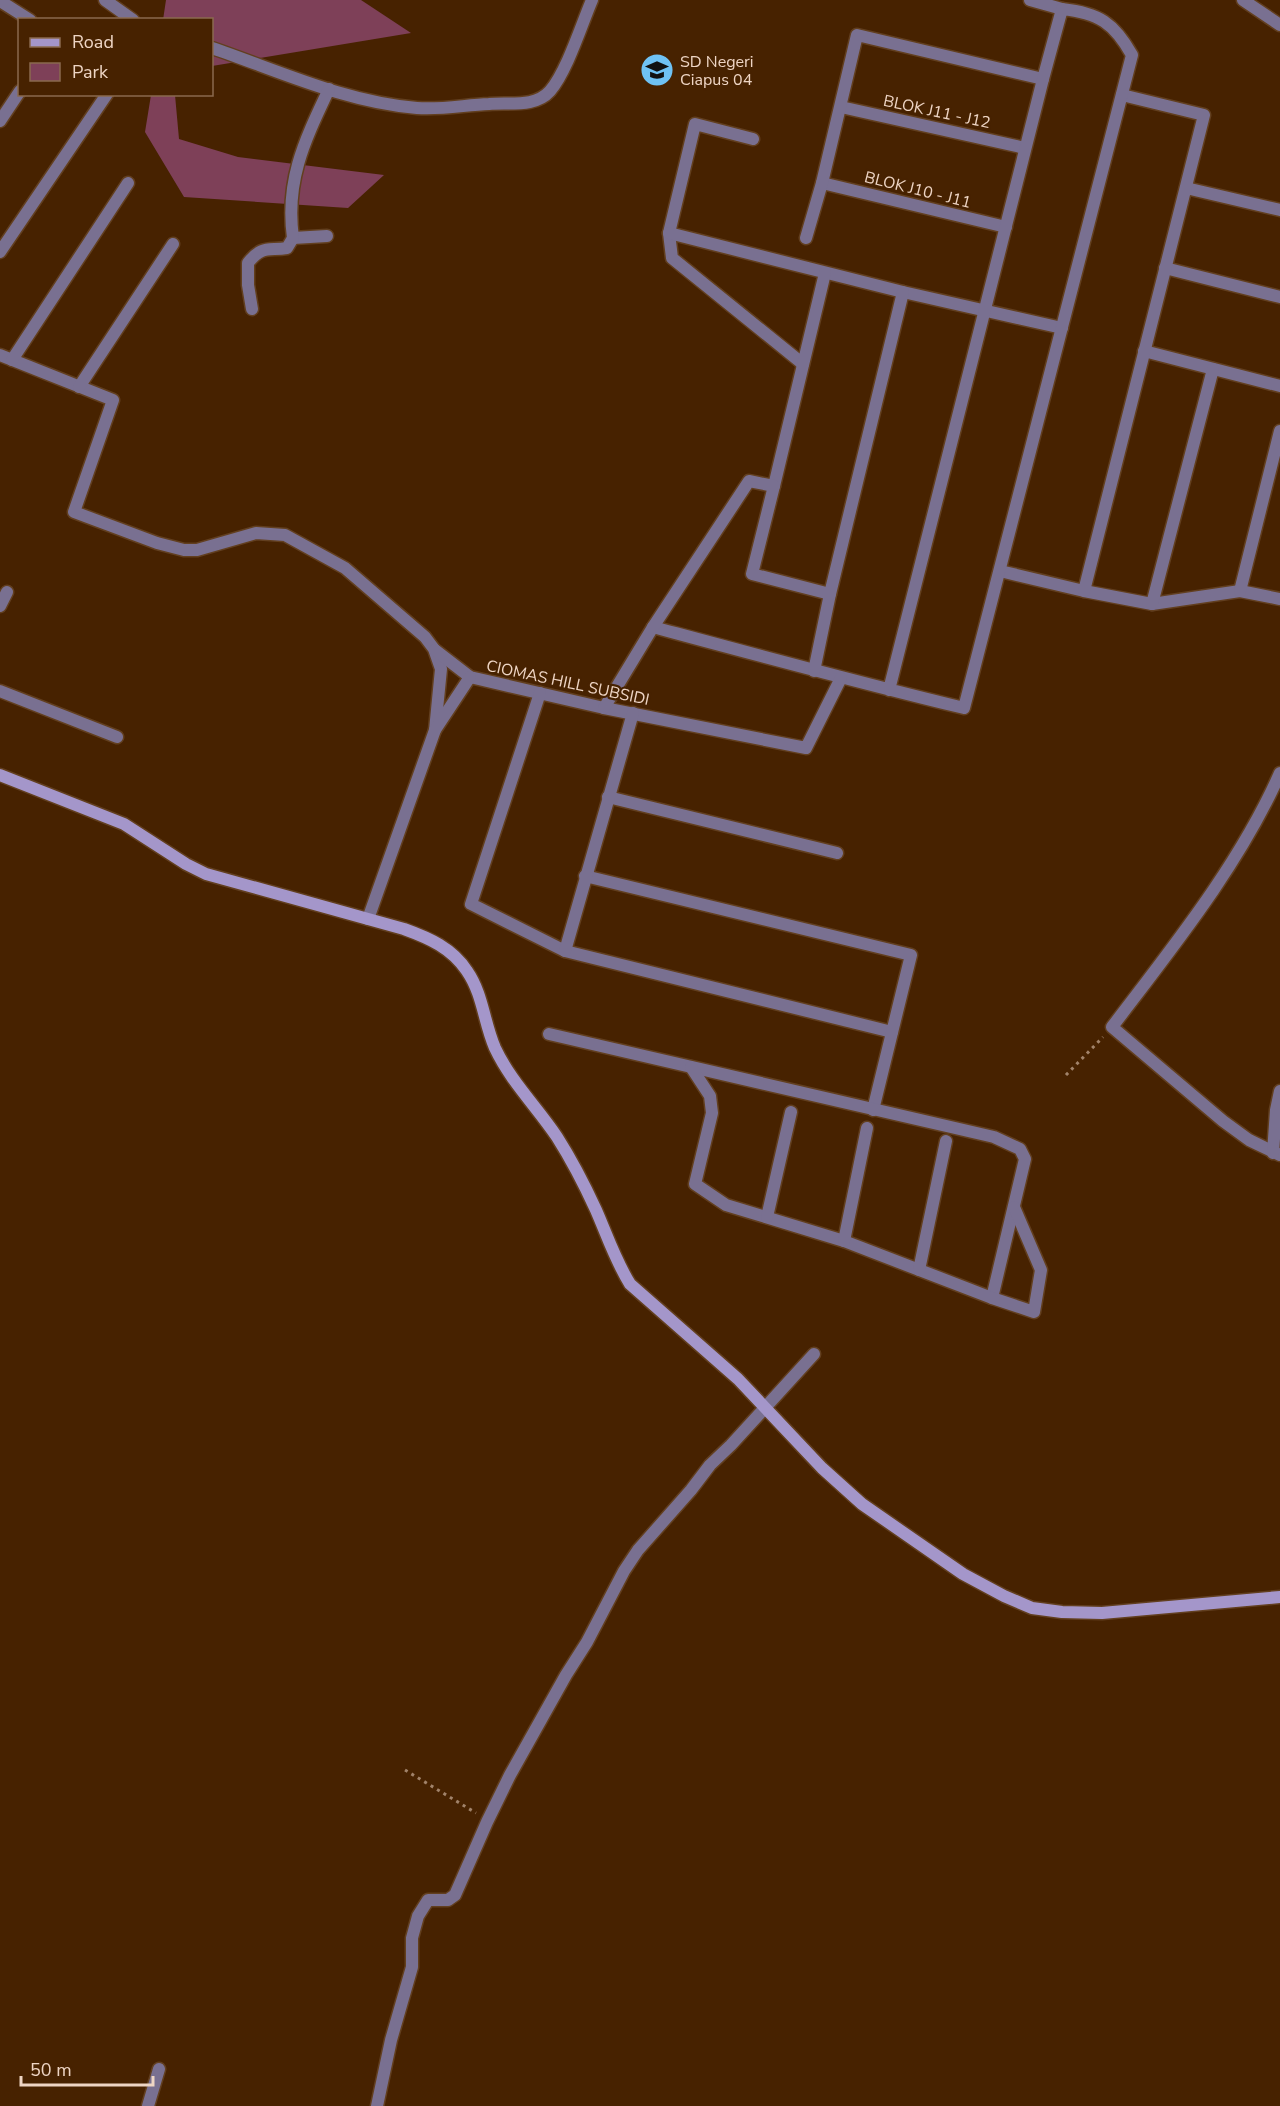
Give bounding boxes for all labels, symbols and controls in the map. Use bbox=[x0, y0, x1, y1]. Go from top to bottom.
legend bbox=[18, 18, 213, 96]
text: Road bbox=[72, 30, 114, 54]
place label: SD Negeri Ciapus 04 bbox=[680, 51, 754, 91]
school or university icon: SD Negeri Ciapus 04 bbox=[639, 52, 675, 88]
text: Park bbox=[72, 60, 109, 84]
street label: BLOK J11 - J12 bbox=[881, 90, 992, 134]
street label: BLOK J10 - J11 bbox=[862, 166, 973, 214]
street label: CIOMAS HILL SUBSIDI bbox=[484, 655, 651, 711]
scale bar bbox=[21, 2049, 153, 2087]
text: 50 m bbox=[30, 2058, 72, 2082]

